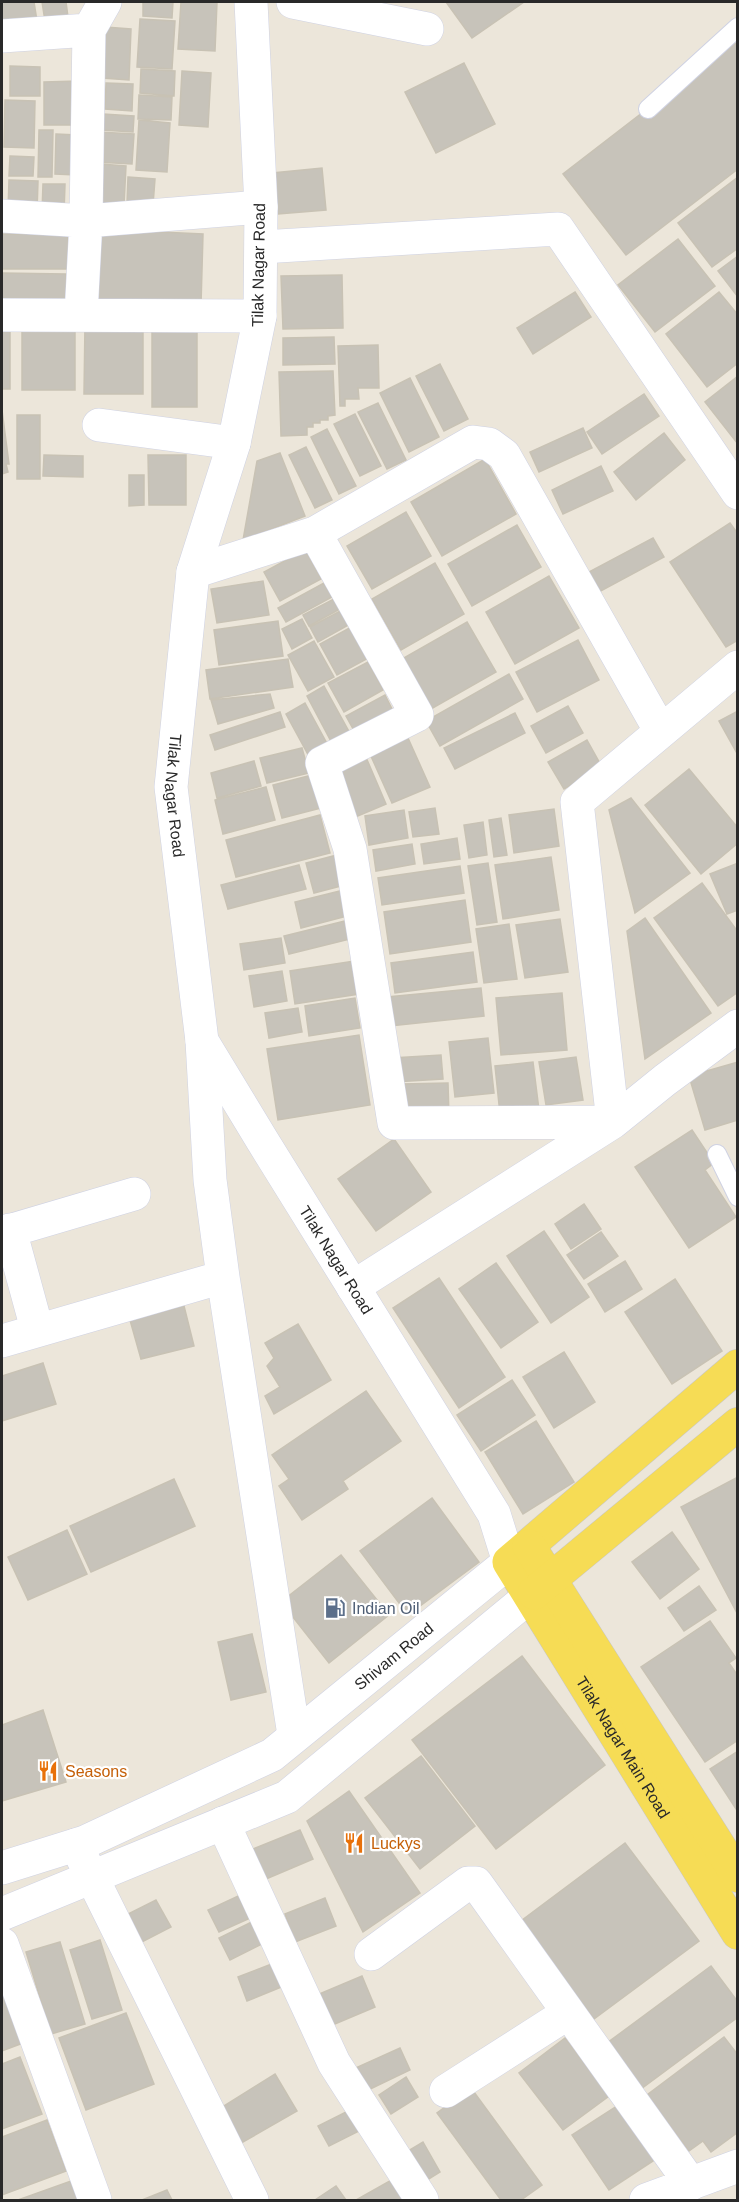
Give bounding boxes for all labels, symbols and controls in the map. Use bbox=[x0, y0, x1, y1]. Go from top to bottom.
street label: Tilak Nagar Road bbox=[249, 203, 268, 327]
street label: Tilak Nagar Road bbox=[162, 733, 187, 858]
street label: Tilak Nagar Road bbox=[296, 1203, 376, 1317]
fuel station icon: Indian Oil bbox=[323, 1596, 347, 1620]
place label: Indian Oil bbox=[352, 1600, 420, 1617]
street label: Shivam Road bbox=[351, 1619, 437, 1693]
street label: Tilak Nagar Main Road bbox=[573, 1674, 673, 1821]
restaurant icon: Seasons bbox=[36, 1759, 60, 1783]
place label: Seasons bbox=[65, 1763, 127, 1780]
restaurant icon: Luckys bbox=[342, 1831, 366, 1855]
place label: Luckys bbox=[371, 1835, 421, 1852]

